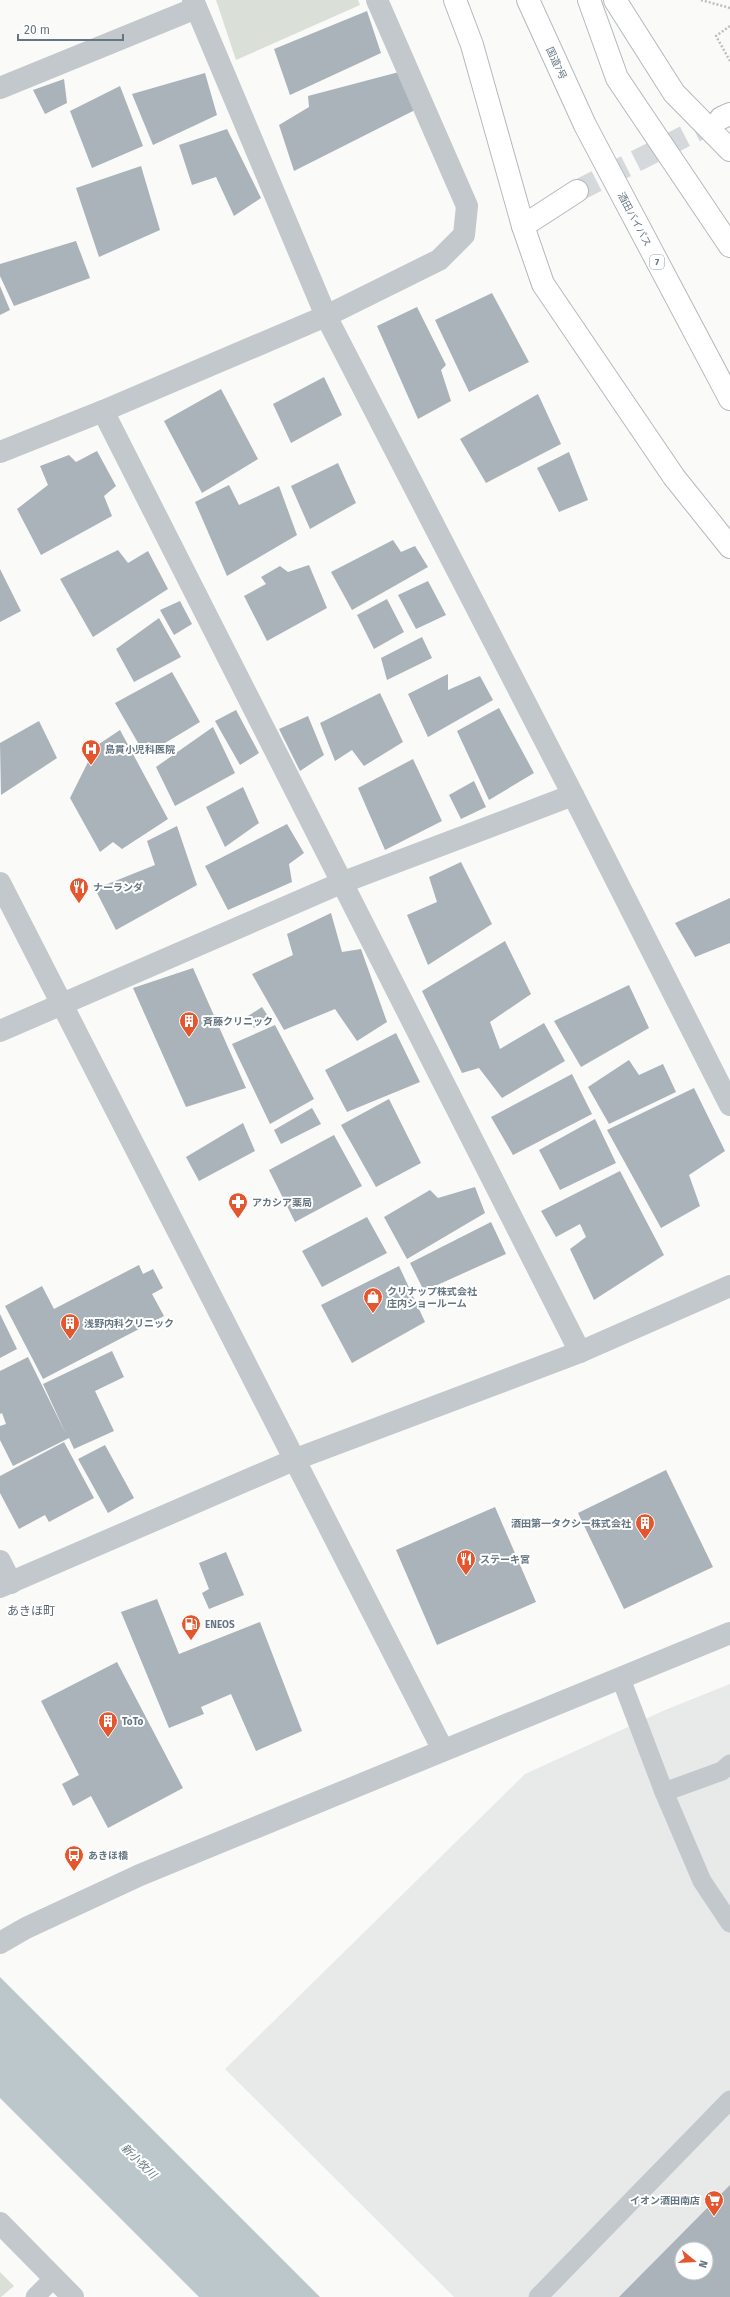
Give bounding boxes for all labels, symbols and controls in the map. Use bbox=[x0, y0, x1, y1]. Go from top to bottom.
scale bar bbox=[18, 16, 123, 42]
text: 20 m bbox=[24, 23, 50, 37]
street label: 国道7号 bbox=[543, 45, 569, 82]
street label: 酒田バイパス bbox=[615, 190, 653, 249]
road number: 7 bbox=[650, 255, 664, 269]
hospital icon: 島貫小児科医院 bbox=[80, 738, 102, 766]
place label: 島貫小児科医院 bbox=[105, 744, 175, 756]
restaurant icon: ナーランダ bbox=[68, 876, 90, 904]
place label: ナーランダ bbox=[93, 882, 143, 894]
building icon: 斉藤クリニック bbox=[178, 1010, 200, 1038]
place label: 斉藤クリニック bbox=[203, 1016, 273, 1028]
pharmacy icon: アカシア薬局 bbox=[227, 1191, 249, 1219]
place label: アカシア薬局 bbox=[252, 1197, 312, 1209]
shop icon: クリナップ株式会社 庄内ショールーム bbox=[362, 1286, 384, 1314]
place label: クリナップ株式会社 庄内ショールーム bbox=[386, 1286, 478, 1310]
building icon: 浅野内科クリニック bbox=[59, 1312, 81, 1340]
place label: 浅野内科クリニック bbox=[84, 1318, 174, 1330]
building icon: 酒田第一タクシー株式会社 bbox=[634, 1512, 656, 1540]
place label: 酒田第一タクシー株式会社 bbox=[511, 1518, 632, 1530]
restaurant icon: ステーキ宮 bbox=[455, 1548, 477, 1576]
place label: ステーキ宮 bbox=[480, 1554, 530, 1566]
district label: あきほ町 bbox=[7, 1604, 55, 1618]
fuel station icon: ENEOS bbox=[180, 1613, 202, 1641]
place label: ENEOS bbox=[205, 1619, 235, 1631]
building icon: ToTo bbox=[97, 1710, 119, 1738]
place label: ToTo bbox=[122, 1716, 144, 1728]
bus stop icon: あきほ橋 bbox=[63, 1844, 85, 1872]
place label: あきほ橋 bbox=[88, 1850, 128, 1862]
water label: 新小牧川 bbox=[118, 2141, 160, 2182]
supermarket icon: イオン酒田南店 bbox=[703, 2189, 725, 2217]
place label: イオン酒田南店 bbox=[630, 2195, 700, 2207]
north arrow bbox=[674, 2241, 714, 2281]
text: N bbox=[696, 2258, 710, 2269]

